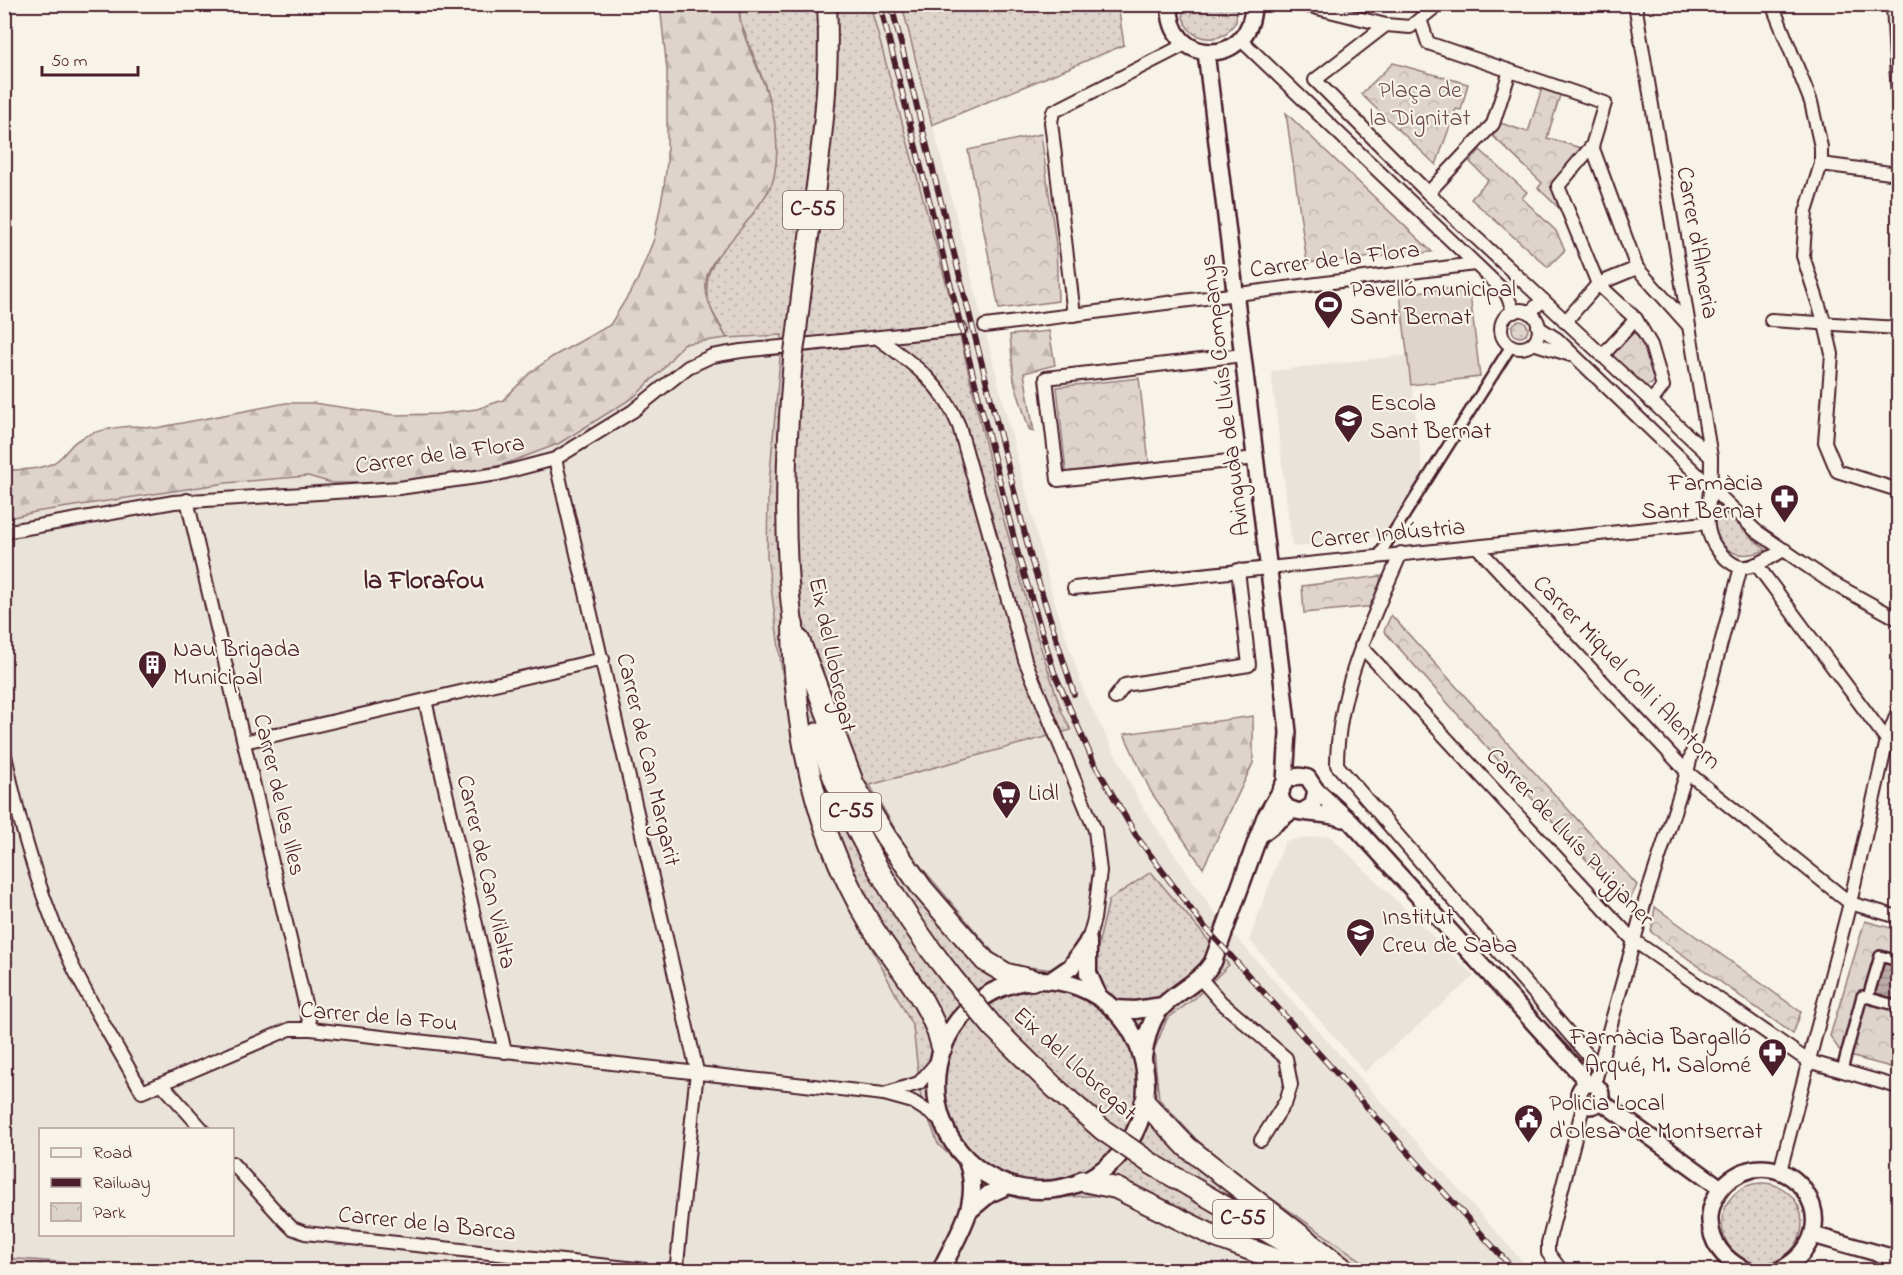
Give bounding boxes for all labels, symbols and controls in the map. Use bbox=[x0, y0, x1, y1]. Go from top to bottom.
scale bar bbox=[42, 39, 138, 77]
text: 50 m bbox=[51, 49, 88, 75]
park label: Plaça de la Dignitat bbox=[1370, 74, 1470, 137]
street label: Carrer d'Almeria bbox=[1665, 164, 1727, 322]
road number: C-55 bbox=[783, 191, 843, 229]
street label: Carrer de la Flora bbox=[1248, 233, 1422, 289]
street label: Avinguda de Lluís Companys bbox=[1191, 252, 1262, 538]
place label: Pavelló municipal Sant Bernat bbox=[1350, 273, 1516, 336]
sports icon: Pavelló municipal Sant Bernat bbox=[1313, 288, 1345, 330]
place label: Escola Sant Bernat bbox=[1370, 387, 1491, 450]
school or university icon: Escola Sant Bernat bbox=[1333, 402, 1365, 444]
street label: Carrer de la Flora bbox=[353, 427, 527, 485]
place label: Farmàcia Sant Bernat bbox=[1642, 467, 1763, 530]
pharmacy icon: Farmàcia Sant Bernat bbox=[1768, 482, 1800, 524]
street label: Carrer Indústria bbox=[1309, 511, 1467, 559]
district label: la Florafou bbox=[364, 563, 484, 601]
street label: Carrer Miquel Coll i Alentorn bbox=[1523, 568, 1729, 778]
street label: Eix del Llobregat bbox=[798, 574, 864, 736]
place label: Nau Brigada Municipal bbox=[173, 633, 300, 696]
building icon: Nau Brigada Municipal bbox=[136, 648, 168, 690]
street label: Carrer de Can Margarit bbox=[605, 650, 689, 870]
street label: Carrer de les Illes bbox=[242, 711, 314, 879]
street label: Carrer de Lluís Puigjaner bbox=[1477, 741, 1662, 936]
street label: Carrer de Can Vilalta bbox=[446, 771, 524, 973]
place label: Lidl bbox=[1028, 777, 1059, 812]
supermarket icon: Lidl bbox=[991, 778, 1023, 820]
road number: C-55 bbox=[821, 793, 881, 831]
place label: Institut Creu de Saba bbox=[1382, 901, 1517, 964]
school or university icon: Institut Creu de Saba bbox=[1345, 916, 1377, 958]
street label: Carrer de la Fou bbox=[299, 994, 459, 1042]
street label: Eix del Llobregat bbox=[1004, 999, 1144, 1131]
place label: Farmàcia Bargalló Arqué, M. Salomé bbox=[1568, 1021, 1751, 1084]
pharmacy icon: Farmàcia Bargalló Arqué, M. Salomé bbox=[1756, 1036, 1788, 1078]
place label: Policia Local d'Olesa de Montserrat bbox=[1549, 1087, 1763, 1150]
public building icon: Policia Local d'Olesa de Montserrat bbox=[1512, 1102, 1544, 1144]
legend bbox=[39, 1128, 234, 1236]
text: Road bbox=[93, 1141, 132, 1167]
text: Railway bbox=[93, 1171, 150, 1197]
street label: Carrer de la Barca bbox=[336, 1198, 518, 1252]
road number: C-55 bbox=[1213, 1200, 1273, 1238]
text: Park bbox=[93, 1201, 126, 1227]

